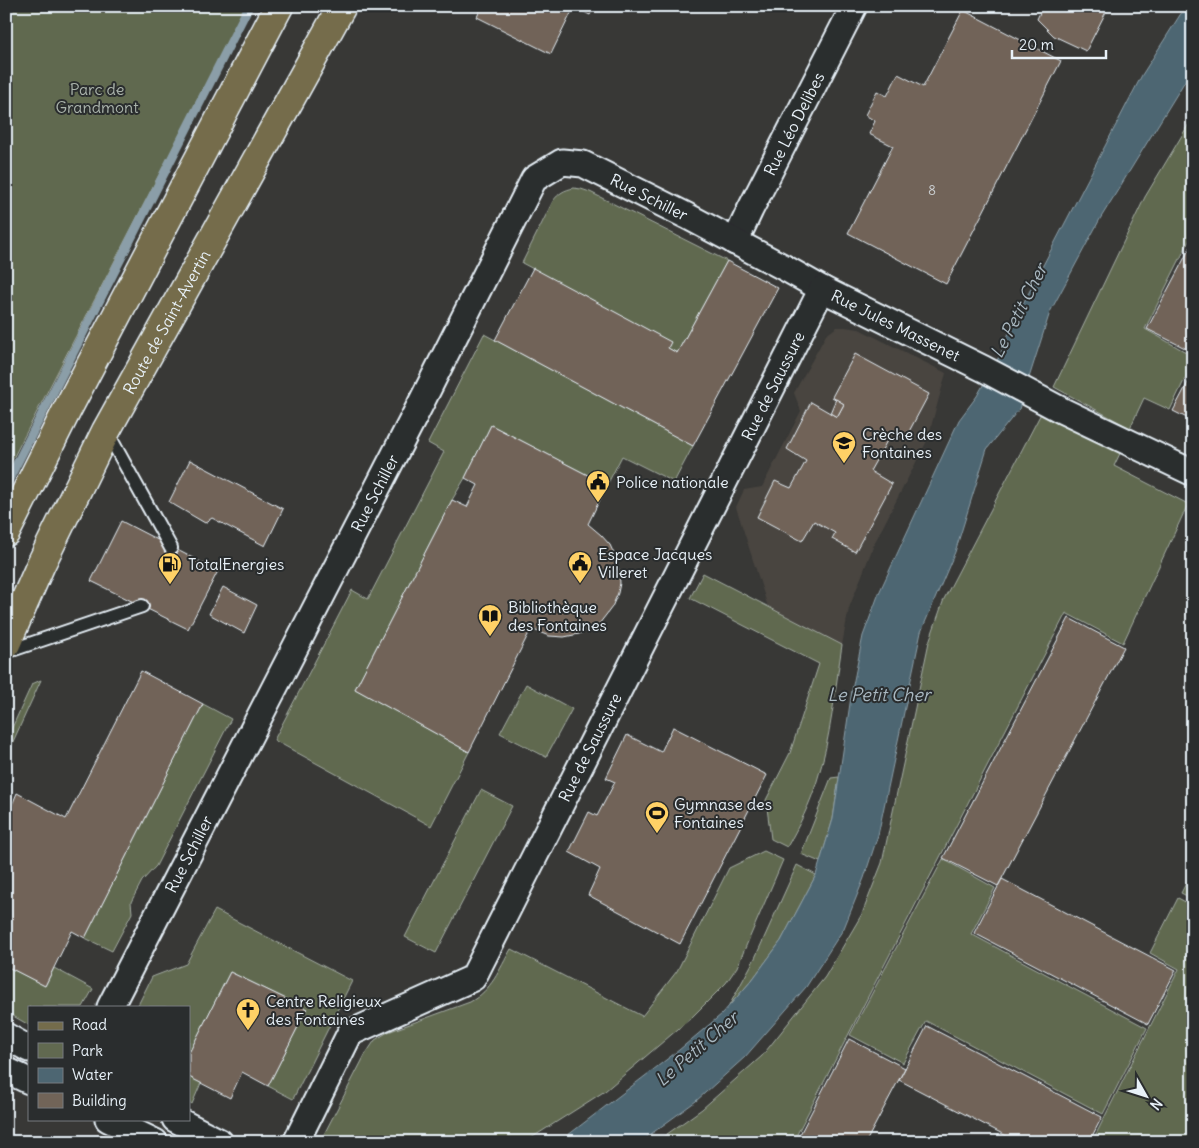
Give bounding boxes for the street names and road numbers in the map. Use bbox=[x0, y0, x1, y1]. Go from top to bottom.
street label: Rue Léo Delibes bbox=[759, 69, 829, 179]
street label: Rue Schiller bbox=[607, 169, 692, 225]
street label: Route de Saint-Avertin bbox=[118, 246, 215, 398]
street label: Rue Jules Massenet bbox=[828, 285, 964, 366]
street label: Rue de Saussure bbox=[737, 328, 809, 444]
street label: Rue Schiller bbox=[347, 451, 403, 535]
street label: Rue de Saussure bbox=[554, 689, 626, 805]
street label: Rue Schiller bbox=[161, 812, 217, 896]

